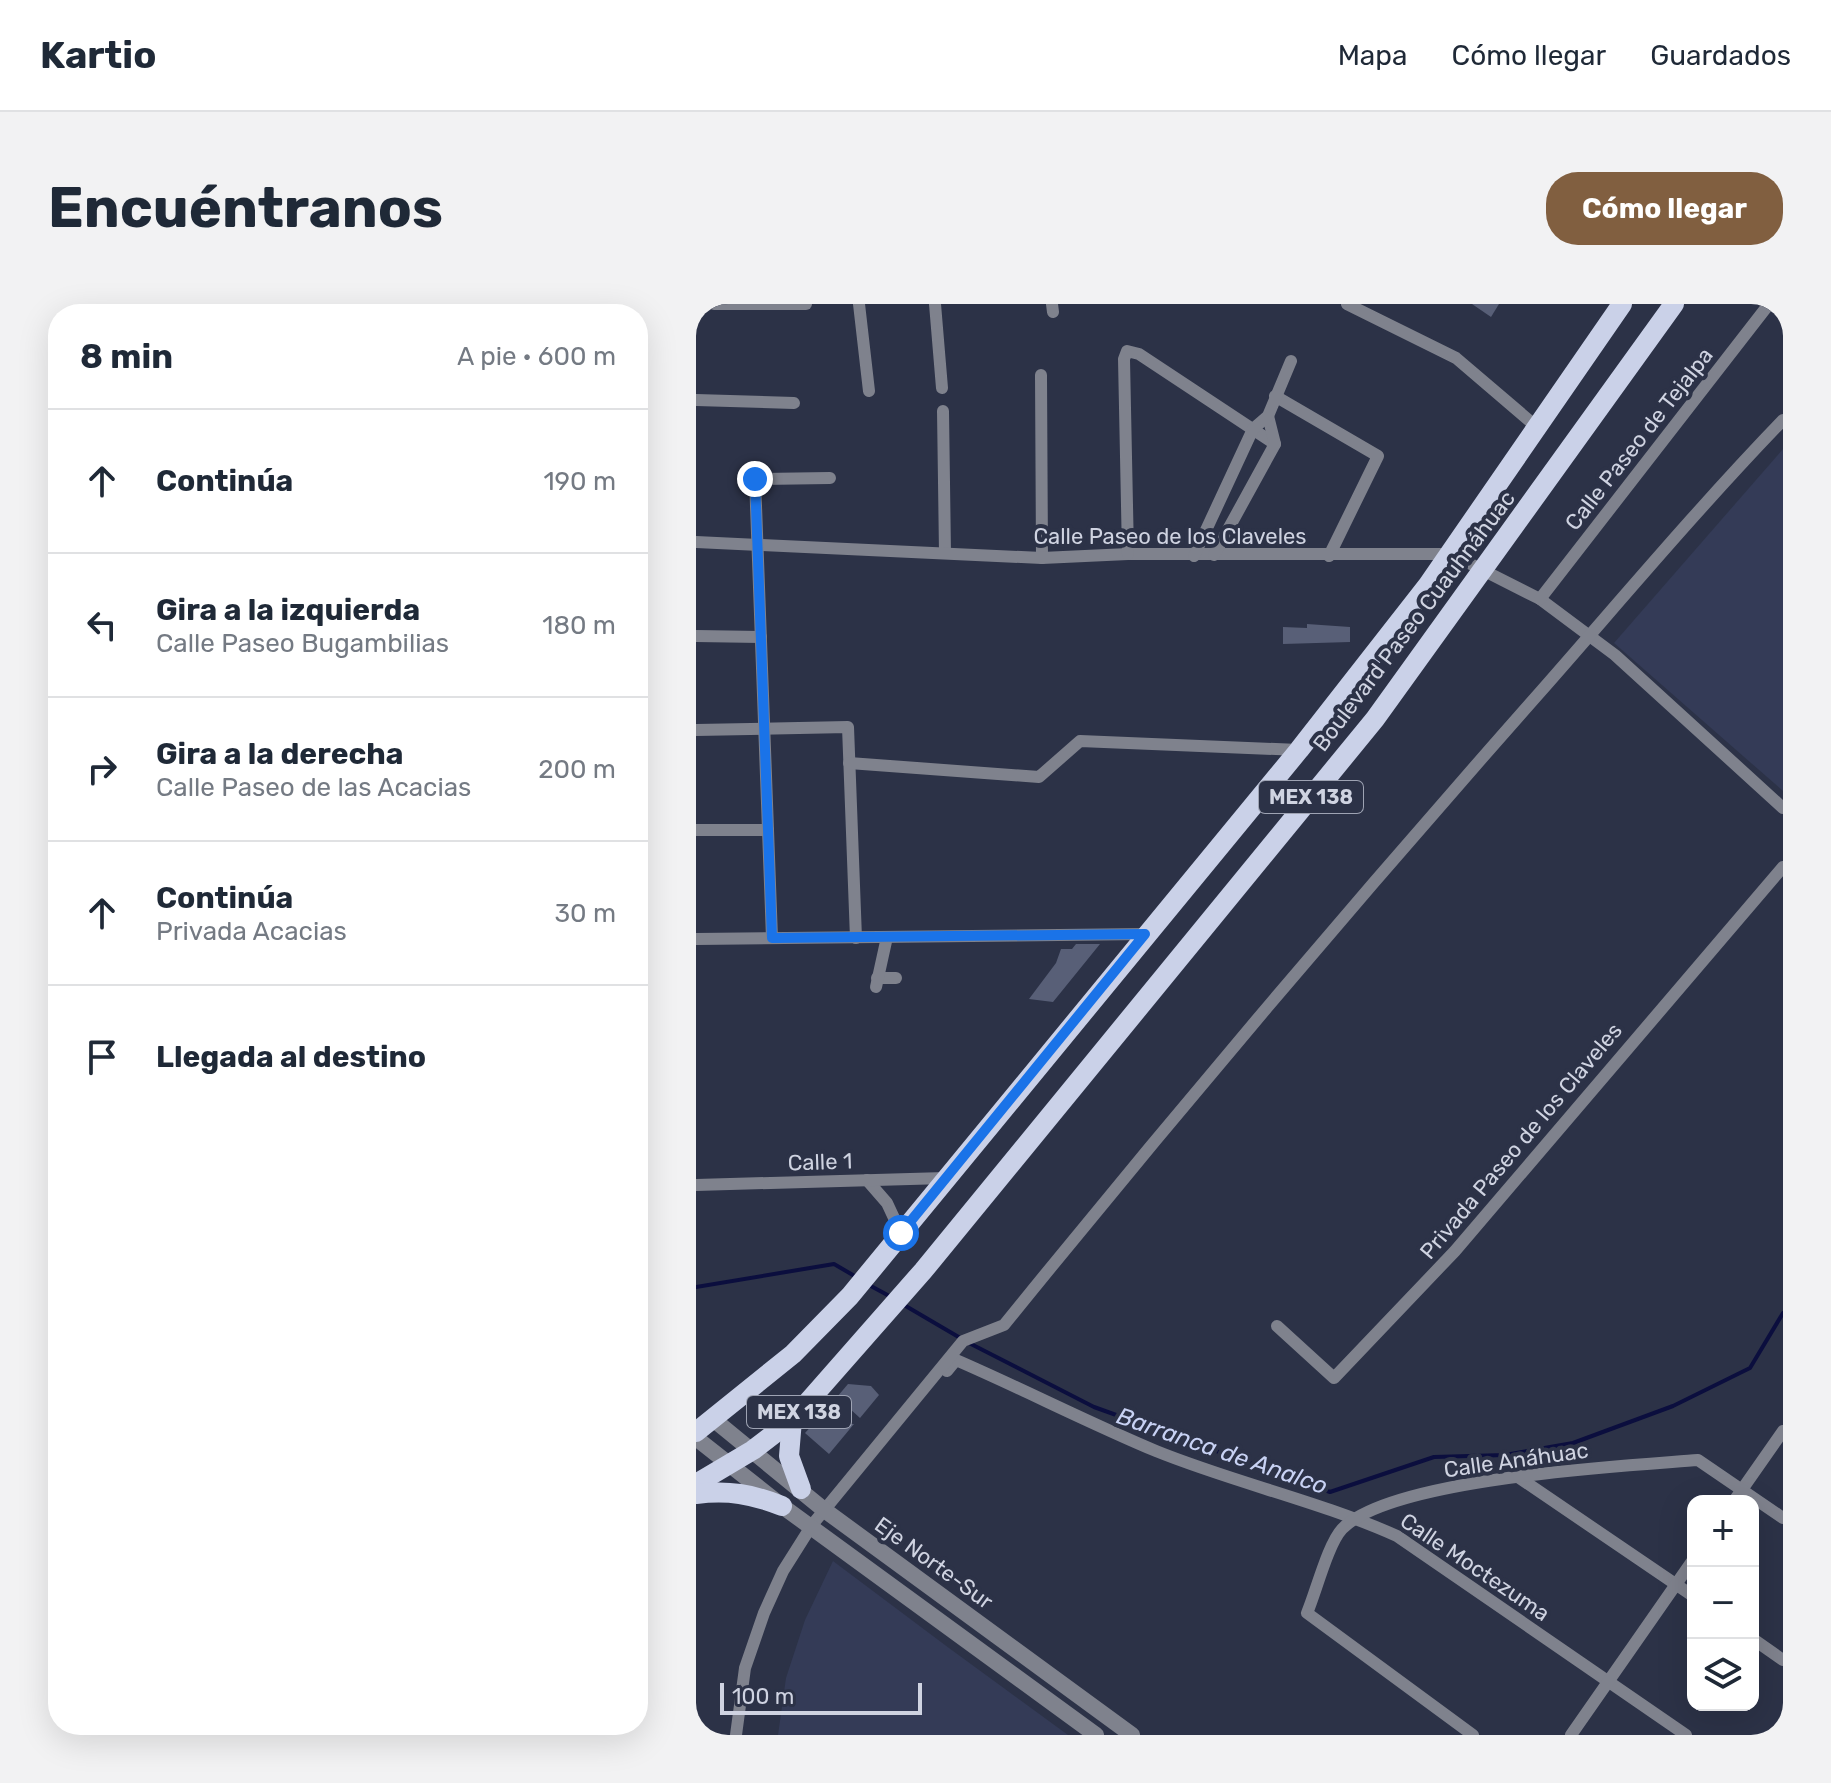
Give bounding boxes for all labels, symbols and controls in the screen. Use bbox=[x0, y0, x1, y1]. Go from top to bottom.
text: Kartio bbox=[40, 32, 156, 78]
text: Mapa bbox=[1338, 39, 1407, 72]
text: Cómo llegar bbox=[1451, 39, 1606, 72]
text: Guardados bbox=[1650, 39, 1791, 72]
button: Cómo llegar bbox=[1546, 172, 1783, 245]
text: Encuéntranos bbox=[48, 175, 443, 241]
text: 8 min bbox=[80, 336, 173, 377]
text: A pie · 600 m bbox=[457, 341, 616, 372]
street label: Calle Paseo de Tejalpa bbox=[1559, 342, 1719, 536]
icon: ahead bbox=[80, 459, 124, 503]
route end bbox=[737, 461, 773, 497]
text: Continúa bbox=[156, 463, 293, 499]
text: 190 m bbox=[543, 466, 616, 497]
street label: Boulevard Paseo Cuauhnáhuac bbox=[1307, 485, 1521, 757]
street label: Calle Paseo de los Claveles bbox=[1033, 523, 1307, 550]
text: Gira a la izquierda bbox=[156, 592, 420, 628]
icon: left bbox=[80, 603, 124, 647]
text: 180 m bbox=[542, 610, 616, 641]
text: Calle Paseo Bugambilias bbox=[156, 628, 449, 659]
text: Gira a la derecha bbox=[156, 736, 403, 772]
icon: right bbox=[80, 747, 124, 791]
text: 200 m bbox=[538, 754, 616, 785]
text: Calle Paseo de las Acacias bbox=[156, 772, 471, 803]
road number: MEX 138 bbox=[1259, 781, 1363, 813]
text: Continúa bbox=[156, 880, 293, 916]
icon: ahead bbox=[80, 891, 124, 935]
text: 30 m bbox=[554, 898, 616, 929]
text: Privada Acacias bbox=[156, 916, 347, 947]
street label: Privada Paseo de los Claveles bbox=[1414, 1017, 1628, 1265]
icon: arrive bbox=[80, 1035, 124, 1079]
text: Llegada al destino bbox=[156, 1039, 426, 1075]
street label: Calle 1 bbox=[787, 1147, 853, 1177]
route start bbox=[883, 1215, 919, 1251]
road number: MEX 138 bbox=[747, 1396, 851, 1428]
water label: Barranca de Analco bbox=[1113, 1402, 1331, 1500]
street label: Calle Anáhuac bbox=[1442, 1436, 1590, 1484]
map controls bbox=[1687, 1495, 1759, 1711]
button: + bbox=[1687, 1495, 1759, 1567]
street label: Calle Moctezuma bbox=[1395, 1507, 1555, 1627]
street label: Eje Norte-Sur bbox=[870, 1511, 999, 1615]
button: − bbox=[1687, 1567, 1759, 1639]
button: layers bbox=[1687, 1639, 1759, 1711]
scale bar bbox=[720, 1679, 922, 1715]
text: 100 m bbox=[732, 1683, 794, 1710]

